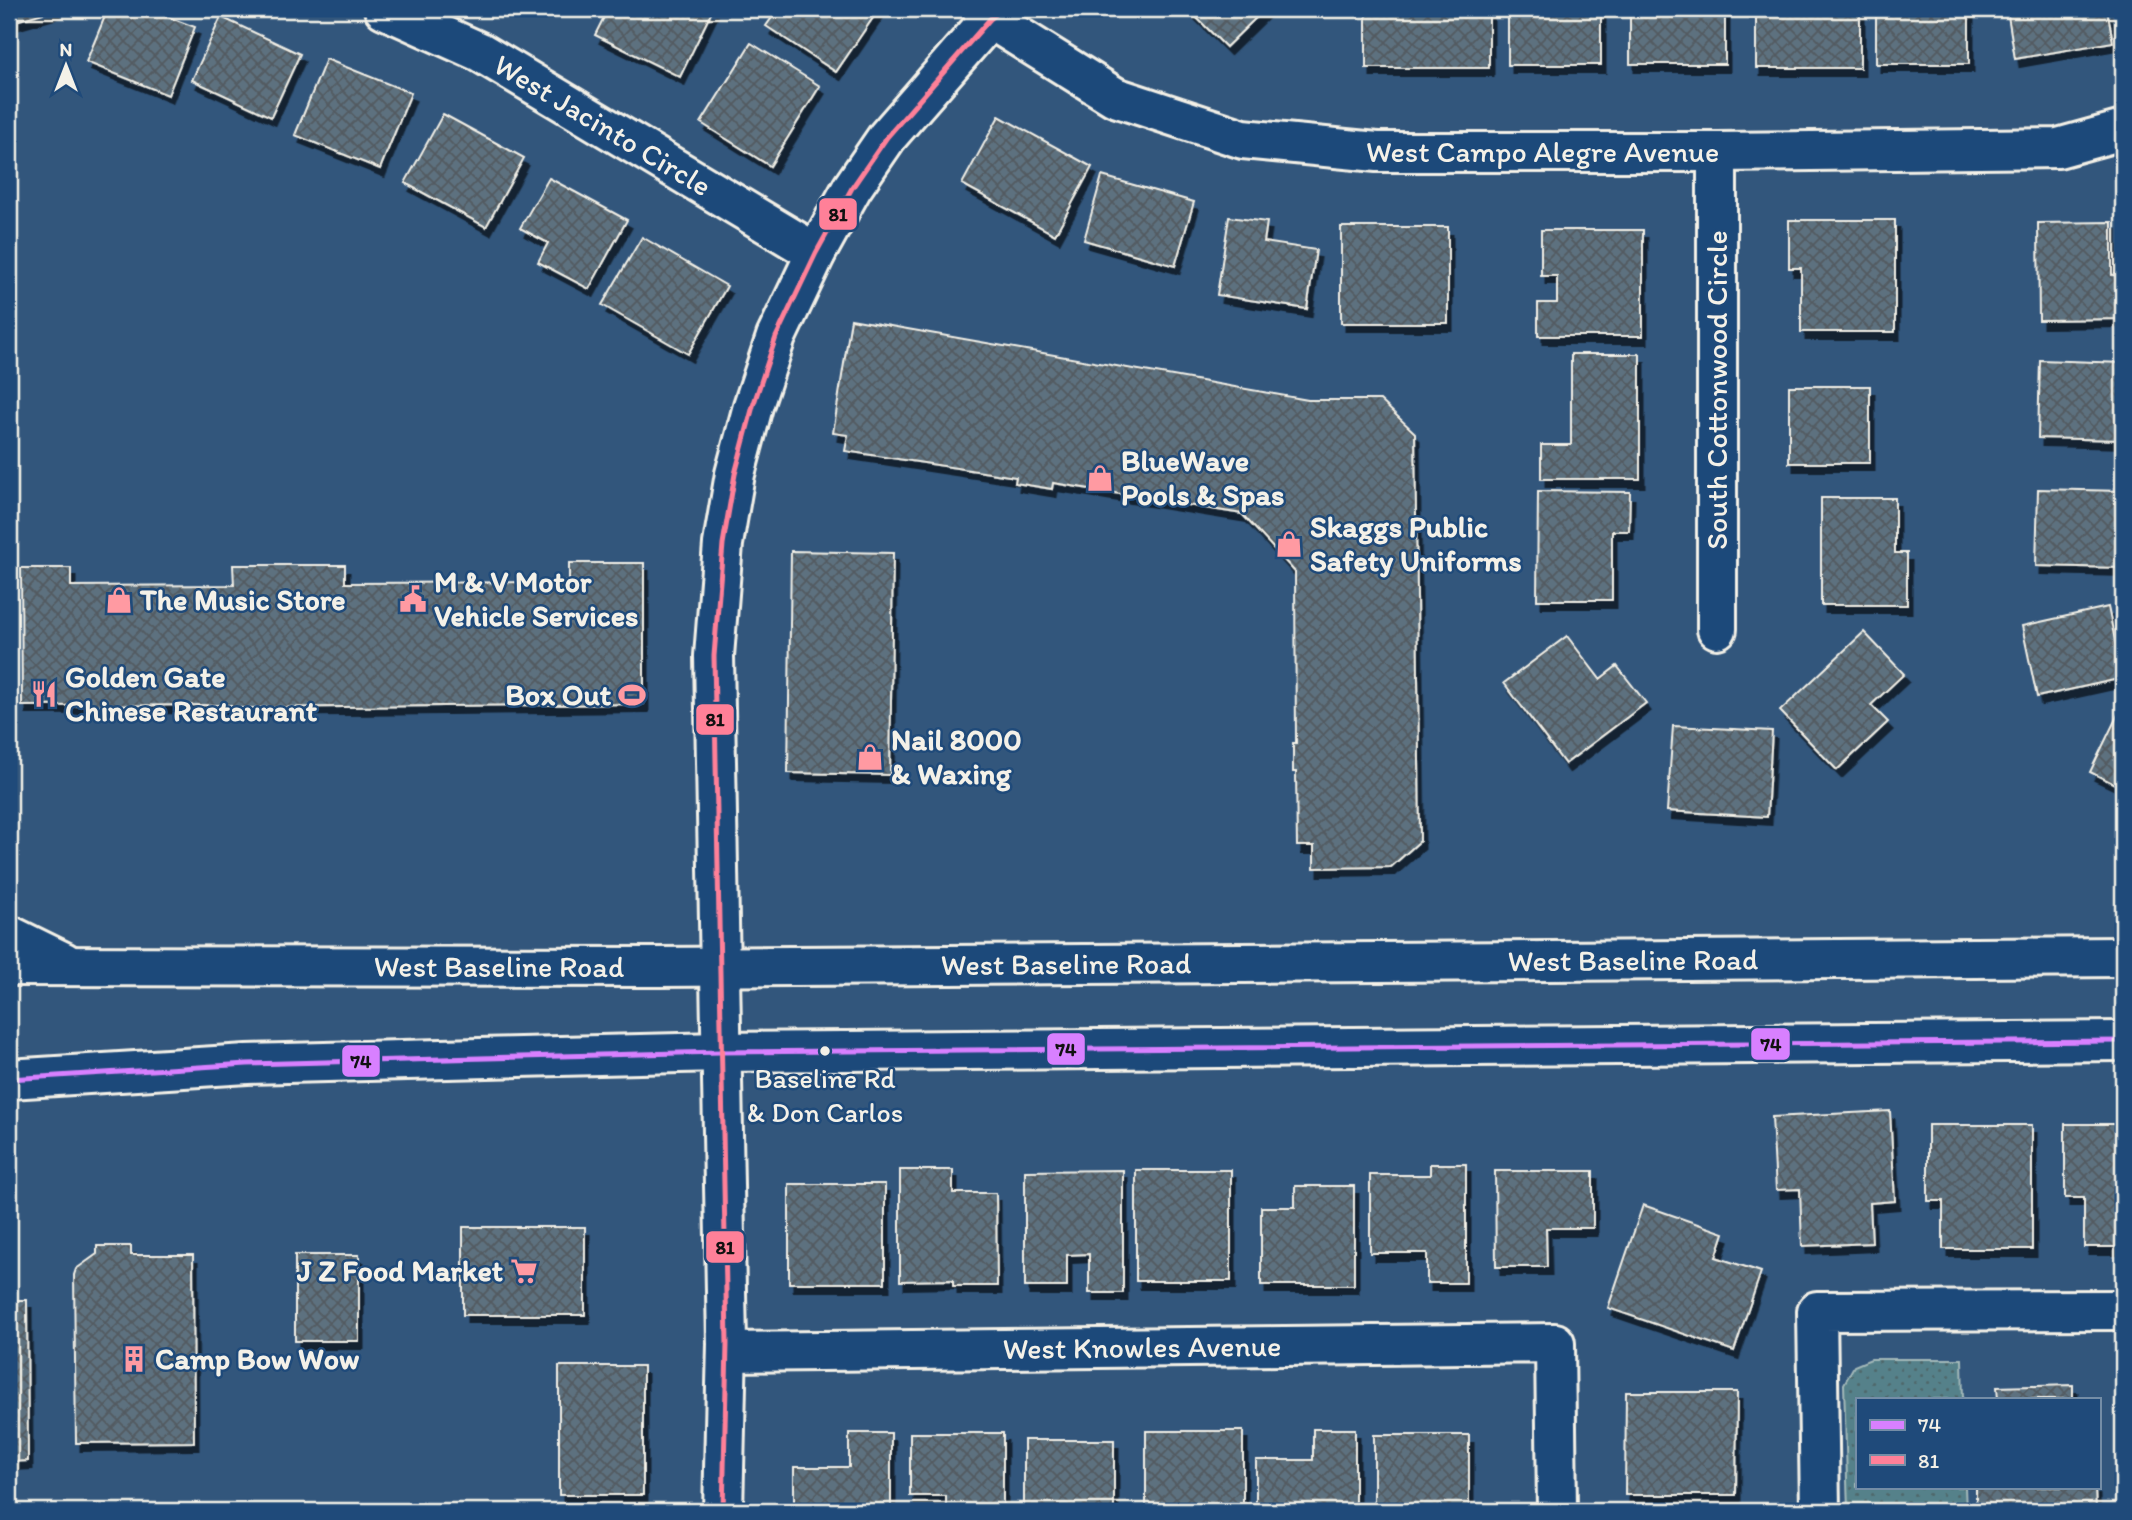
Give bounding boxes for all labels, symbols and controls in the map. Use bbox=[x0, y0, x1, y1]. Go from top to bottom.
north arrow bbox=[32, 32, 102, 102]
text: N bbox=[60, 38, 72, 61]
street label: West Jacinto Circle bbox=[487, 46, 718, 204]
street label: West Campo Alegre Avenue bbox=[1366, 133, 1719, 170]
line badge: 81 bbox=[818, 197, 858, 231]
text: 81 bbox=[828, 203, 848, 226]
street label: South Cottonwood Circle bbox=[1698, 230, 1735, 550]
place label: BlueWave Pools & Spas bbox=[1121, 442, 1284, 513]
shop icon: BlueWave Pools & Spas bbox=[1085, 463, 1115, 493]
place label: Skaggs Public Safety Uniforms bbox=[1310, 508, 1522, 579]
shop icon: Skaggs Public Safety Uniforms bbox=[1274, 529, 1304, 559]
place label: M & V Motor Vehicle Services bbox=[434, 563, 638, 634]
place label: The Music Store bbox=[139, 581, 345, 618]
public building icon: M & V Motor Vehicle Services bbox=[398, 584, 428, 614]
shop icon: The Music Store bbox=[104, 585, 134, 615]
place label: Golden Gate Chinese Restaurant bbox=[65, 658, 318, 729]
place label: Box Out bbox=[505, 676, 612, 713]
restaurant icon: Golden Gate Chinese Restaurant bbox=[29, 679, 59, 709]
sports icon: Box Out bbox=[617, 680, 647, 710]
line badge: 81 bbox=[695, 703, 735, 736]
text: 81 bbox=[705, 708, 725, 731]
place label: Nail 8000 & Waxing bbox=[891, 721, 1022, 792]
shop icon: Nail 8000 & Waxing bbox=[855, 742, 885, 772]
street label: West Baseline Road bbox=[1508, 940, 1758, 979]
street label: West Baseline Road bbox=[941, 944, 1191, 983]
street label: West Baseline Road bbox=[374, 948, 624, 985]
line badge: 74 bbox=[1750, 1027, 1791, 1061]
line badge: 74 bbox=[1046, 1032, 1086, 1066]
text: 74 bbox=[1760, 1033, 1782, 1056]
text: 74 bbox=[1055, 1038, 1077, 1061]
line badge: 74 bbox=[341, 1044, 381, 1078]
marker: Baseline Rd & Don Carlos bbox=[818, 1044, 832, 1058]
text: 74 bbox=[350, 1050, 372, 1073]
place label: Baseline Rd & Don Carlos bbox=[747, 1061, 903, 1129]
line badge: 81 bbox=[705, 1230, 745, 1264]
text: 81 bbox=[715, 1236, 735, 1259]
place label: J Z Food Market bbox=[296, 1252, 503, 1289]
supermarket icon: J Z Food Market bbox=[509, 1256, 539, 1286]
street label: West Knowles Avenue bbox=[1002, 1327, 1282, 1367]
place label: Camp Bow Wow bbox=[155, 1340, 360, 1377]
building icon: Camp Bow Wow bbox=[119, 1344, 149, 1374]
legend bbox=[1856, 1398, 2100, 1488]
text: 74 bbox=[1918, 1412, 1941, 1437]
text: 81 bbox=[1918, 1448, 1940, 1473]

